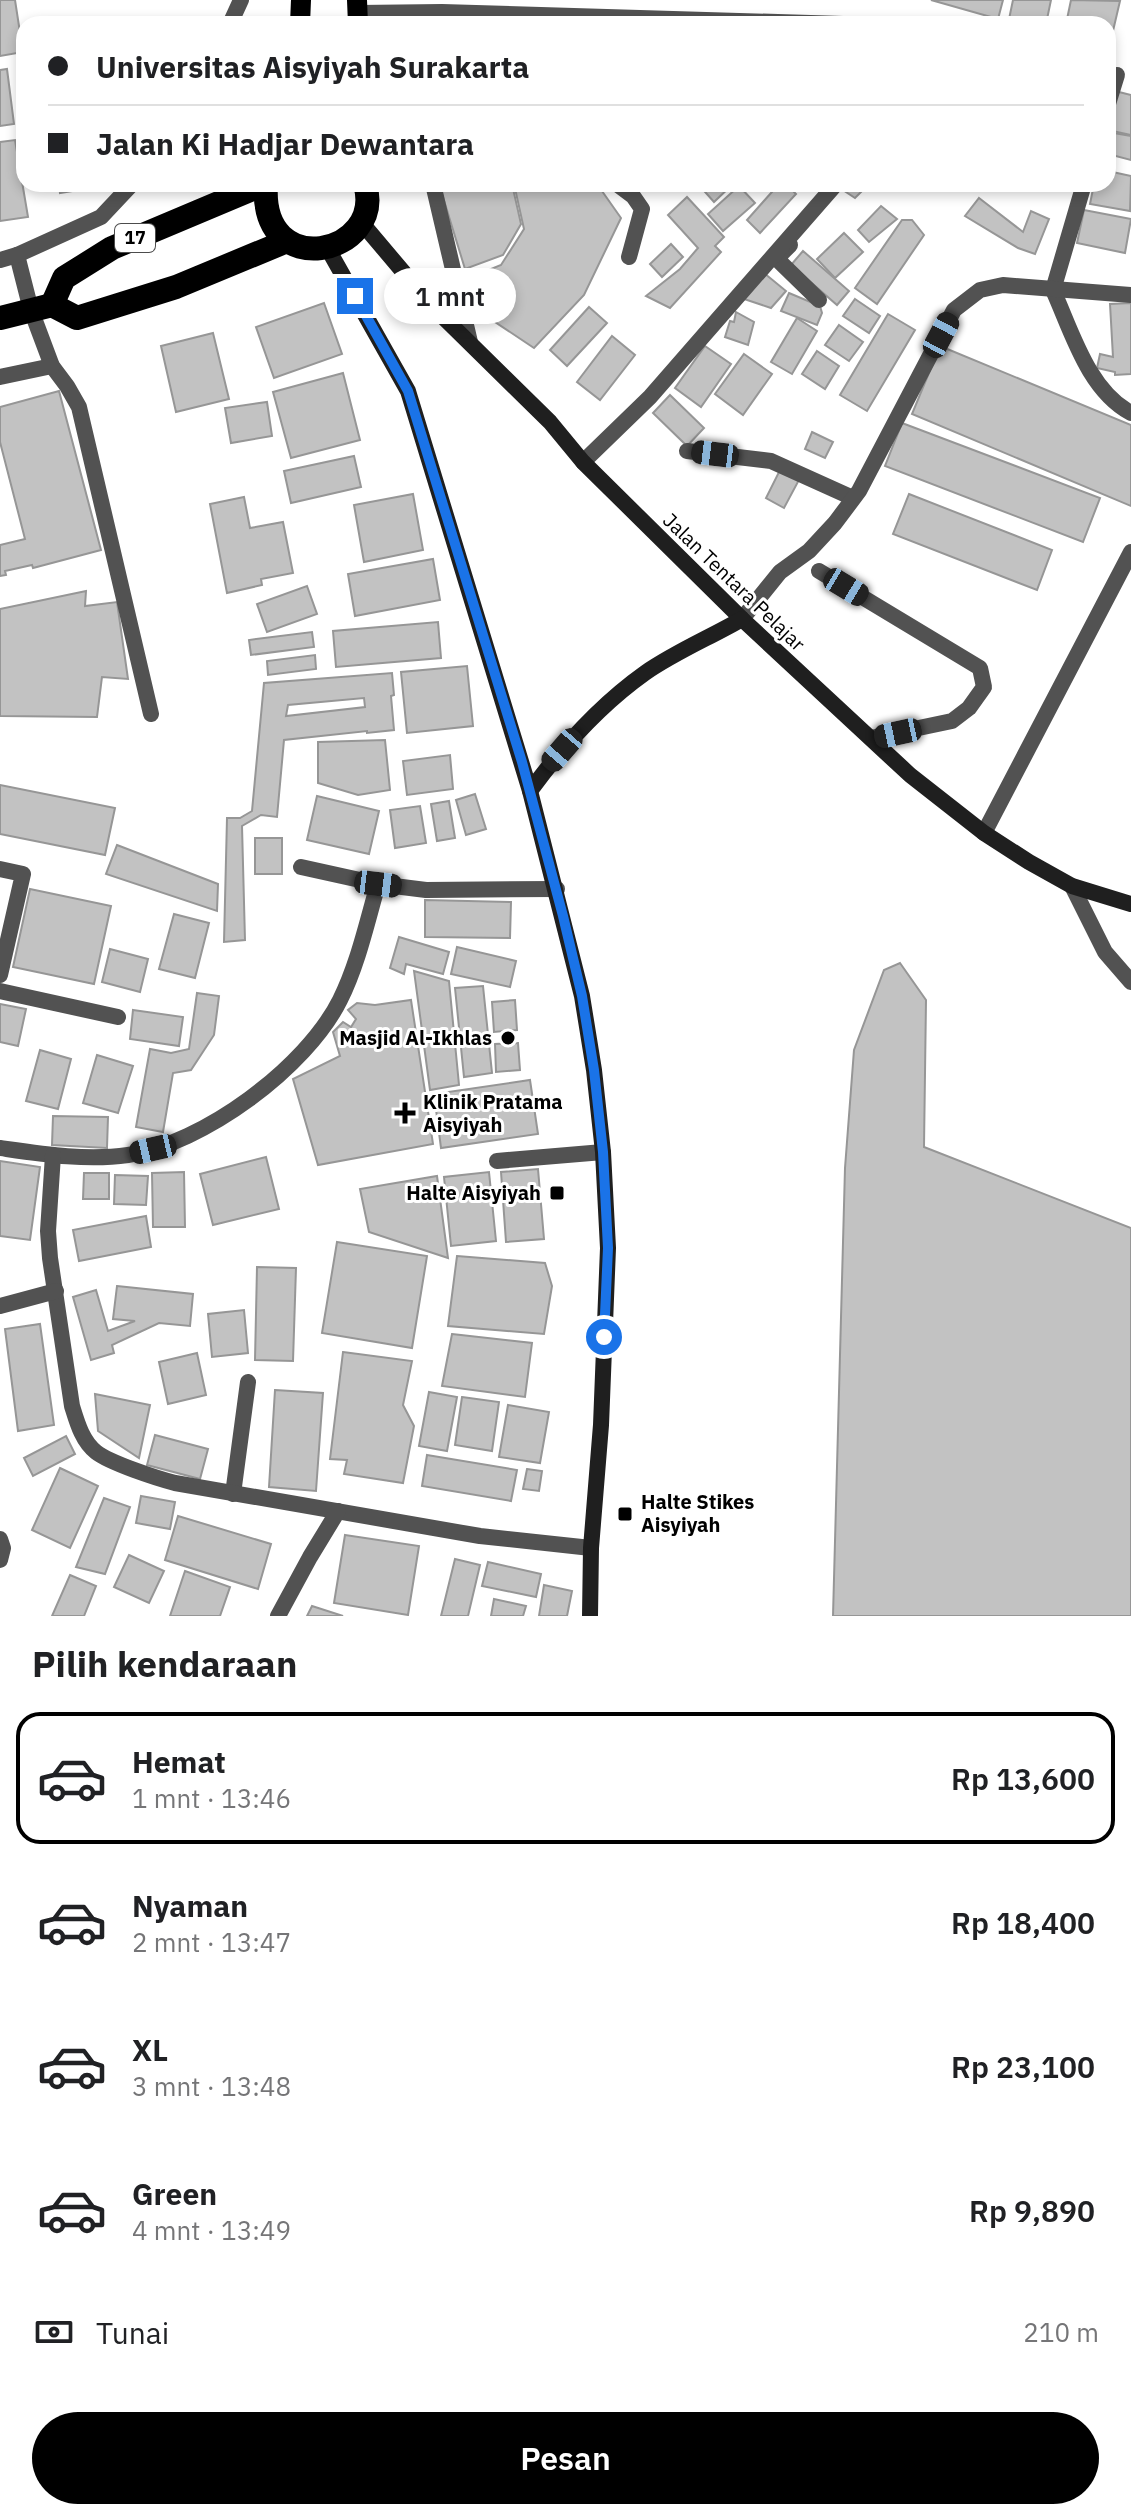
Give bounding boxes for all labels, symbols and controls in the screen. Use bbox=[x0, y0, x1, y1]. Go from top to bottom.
text: Universitas Aisyiyah Surakarta bbox=[96, 47, 529, 86]
text: Jalan Ki Hadjar Dewantara bbox=[96, 124, 474, 163]
road number: 17 bbox=[115, 224, 155, 252]
callout: 1 mnt bbox=[383, 268, 515, 324]
route end bbox=[337, 278, 373, 314]
text: 1 mnt bbox=[415, 279, 485, 313]
car bbox=[919, 308, 963, 362]
car bbox=[690, 439, 740, 469]
street label: Jalan Tentara Pelajar bbox=[657, 507, 811, 657]
car bbox=[819, 564, 873, 610]
car bbox=[872, 716, 924, 750]
car bbox=[537, 724, 587, 776]
car bbox=[353, 869, 403, 899]
place label: Masjid Al-Ikhlas bbox=[339, 1024, 492, 1051]
marker: Masjid Al-Ikhlas bbox=[499, 1029, 517, 1047]
place label: Klinik Pratama Aisyiyah bbox=[423, 1088, 563, 1138]
marker: Klinik Pratama Aisyiyah bbox=[394, 1102, 416, 1124]
car bbox=[127, 1132, 179, 1166]
place label: Halte Aisyiyah bbox=[406, 1179, 541, 1206]
marker: Halte Aisyiyah bbox=[548, 1184, 566, 1202]
route start bbox=[586, 1319, 622, 1355]
place label: Halte Stikes Aisyiyah bbox=[641, 1488, 754, 1538]
marker: Halte Stikes Aisyiyah bbox=[616, 1505, 634, 1523]
text: Pilih kendaraan bbox=[32, 1640, 297, 1687]
icon: car bbox=[36, 1742, 108, 1814]
text: Hemat bbox=[132, 1742, 226, 1781]
text: Rp 13,600 bbox=[951, 1759, 1095, 1798]
text: 1 mnt · 13:46 bbox=[132, 1781, 291, 1815]
icon: car bbox=[36, 1886, 108, 1958]
text: Nyaman bbox=[132, 1886, 248, 1925]
text: Rp 18,400 bbox=[951, 1903, 1095, 1942]
text: 2 mnt · 13:47 bbox=[132, 1925, 291, 1959]
icon: car bbox=[36, 2030, 108, 2102]
text: XL bbox=[132, 2030, 168, 2069]
text: Rp 23,100 bbox=[951, 2047, 1095, 2086]
text: 3 mnt · 13:48 bbox=[132, 2069, 291, 2103]
icon: car bbox=[36, 2174, 108, 2246]
text: Green bbox=[132, 2174, 217, 2213]
text: Rp 9,890 bbox=[969, 2191, 1095, 2230]
text: 4 mnt · 13:49 bbox=[132, 2213, 291, 2247]
icon: cash bbox=[32, 2310, 76, 2354]
text: Tunai bbox=[96, 2313, 169, 2352]
text: 210 m bbox=[1023, 2315, 1099, 2349]
button: Pesan bbox=[32, 2412, 1099, 2504]

